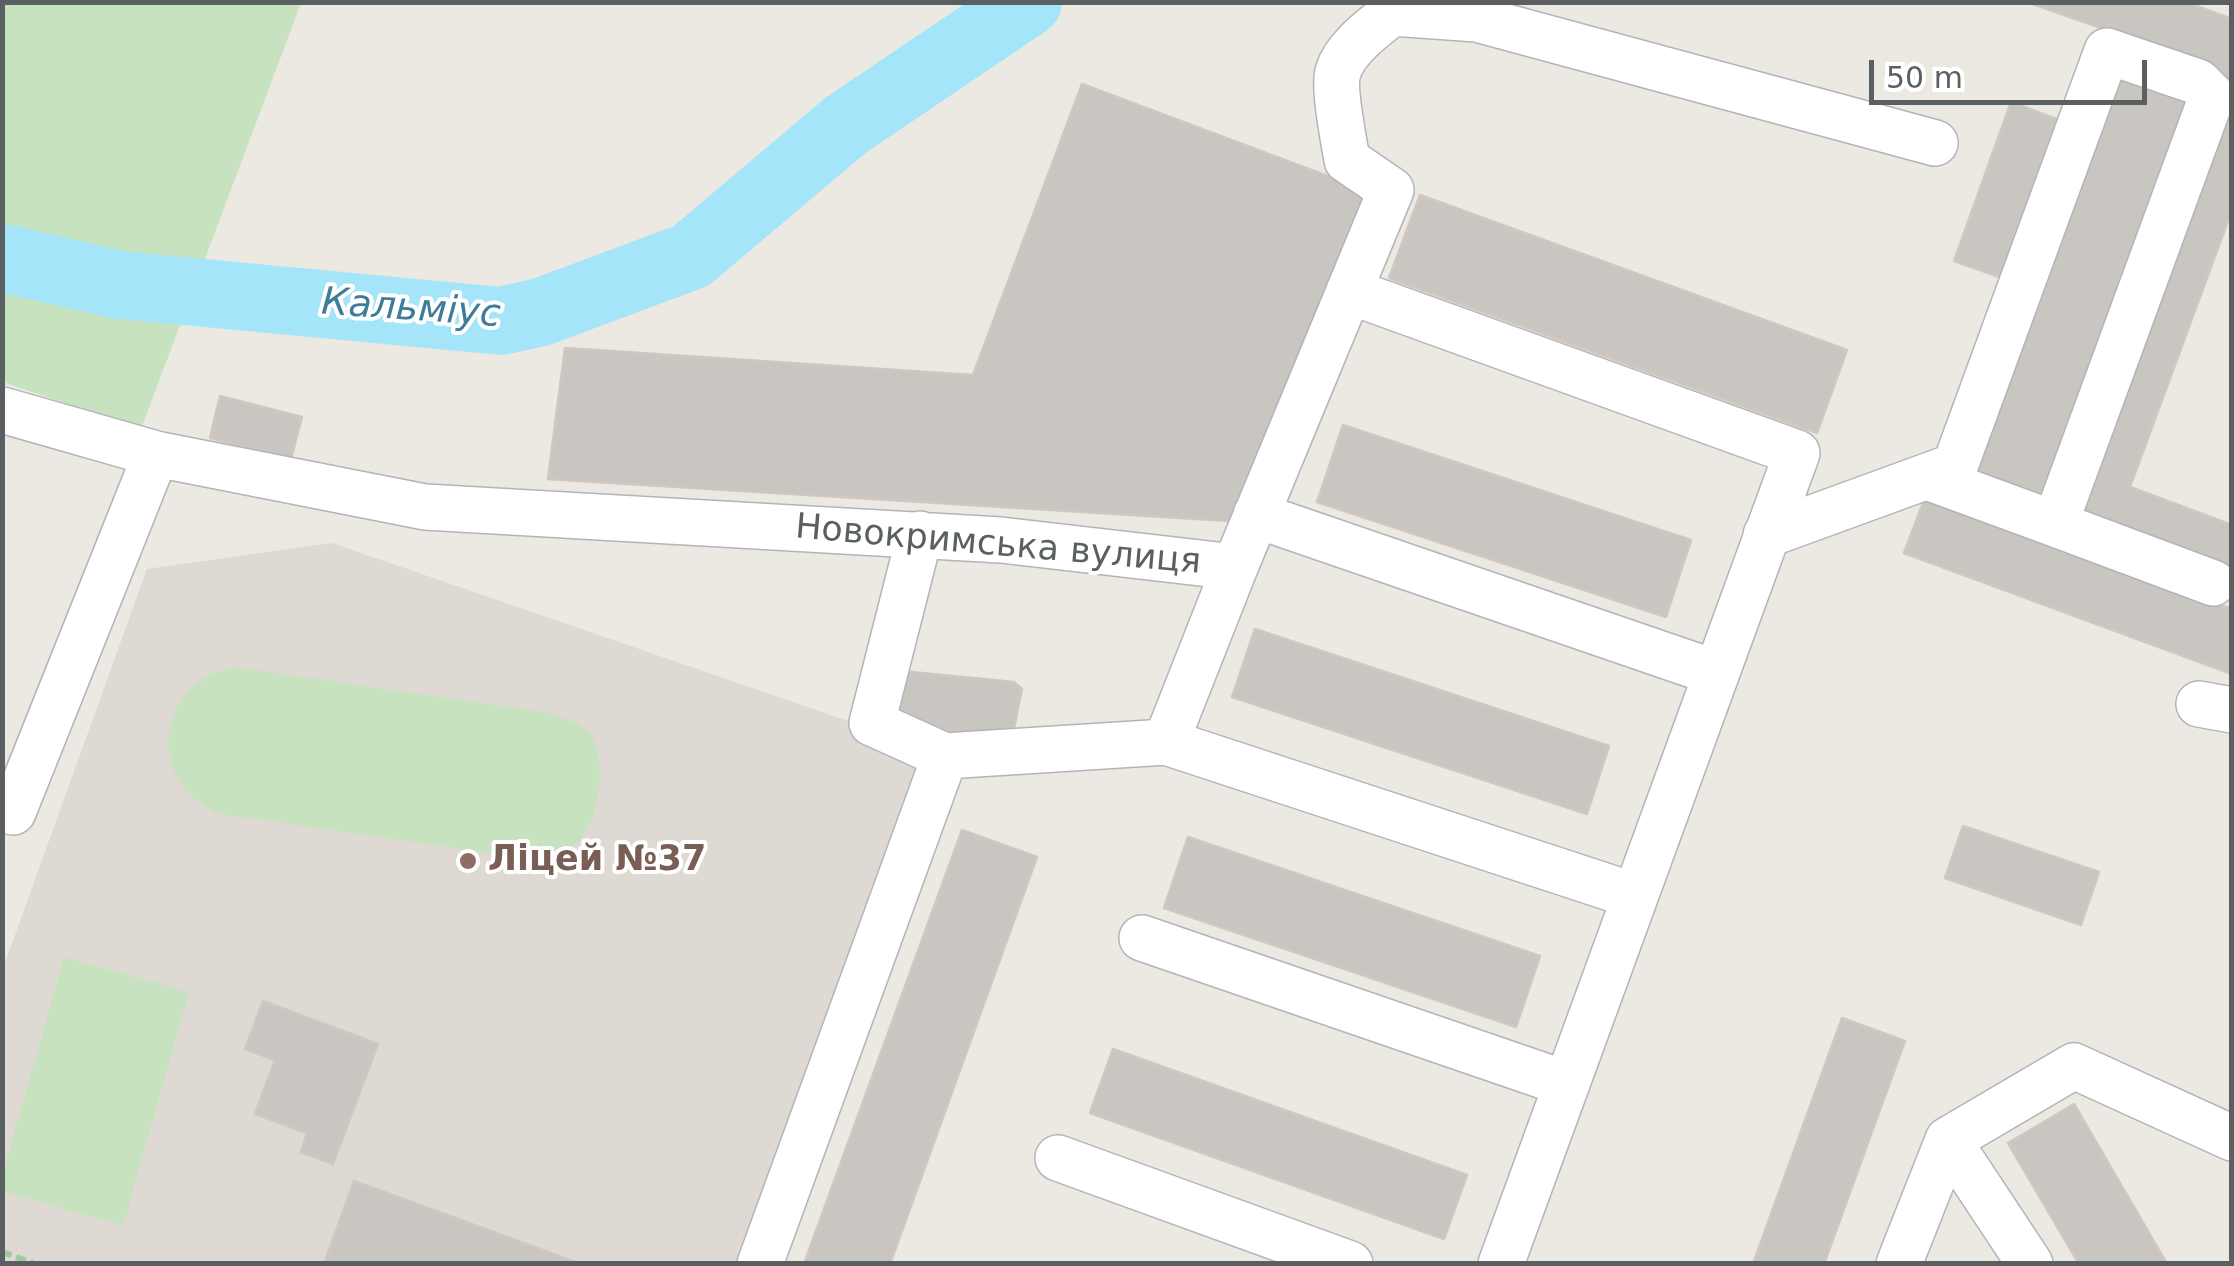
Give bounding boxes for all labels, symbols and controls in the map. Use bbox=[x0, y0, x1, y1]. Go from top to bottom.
scale bar bbox=[1874, 40, 2152, 102]
text: 50 m bbox=[1886, 60, 1963, 95]
water label: Кальміус bbox=[320, 281, 502, 339]
street label: Новокримська вулиця bbox=[793, 507, 1203, 585]
place label: Ліцей №37 bbox=[488, 840, 706, 882]
marker: Ліцей №37 bbox=[457, 850, 479, 872]

